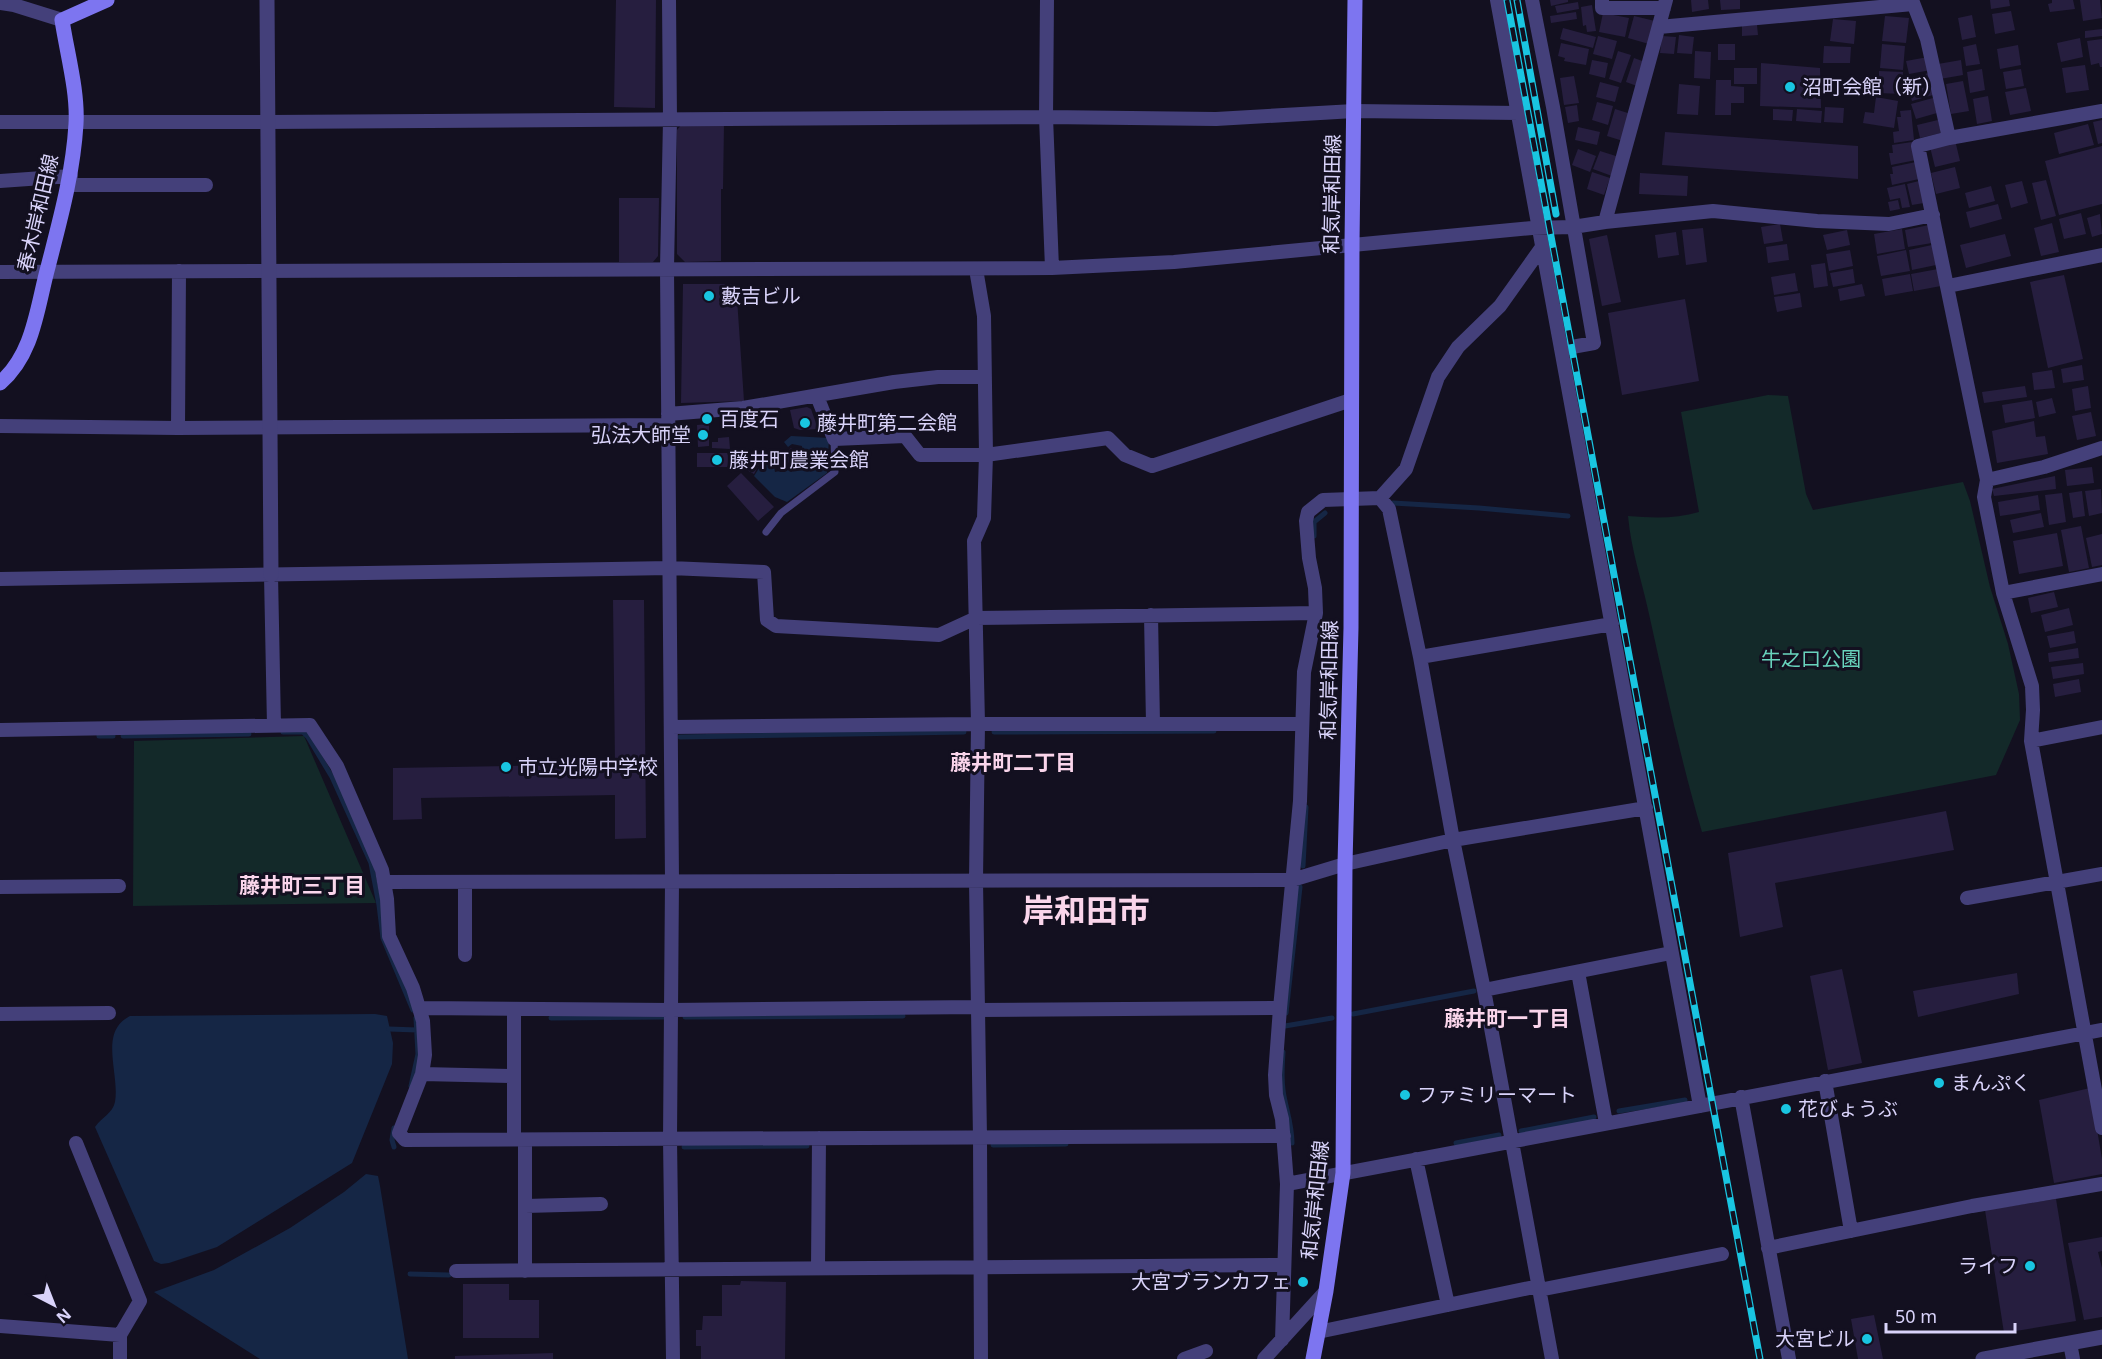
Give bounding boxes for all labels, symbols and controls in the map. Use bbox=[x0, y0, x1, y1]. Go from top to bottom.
place label: 沼町会館（新） bbox=[1802, 73, 1942, 100]
marker: 沼町会館（新） bbox=[1783, 80, 1797, 94]
street label: 和気岸和田線 bbox=[1317, 134, 1346, 254]
street label: 春木岸和田線 bbox=[11, 151, 64, 274]
place label: 藪吉ビル bbox=[721, 282, 801, 309]
marker: 藪吉ビル bbox=[702, 289, 716, 303]
place label: 百度石 bbox=[719, 405, 779, 432]
place label: 藤井町第二会館 bbox=[817, 409, 957, 436]
marker: 百度石 bbox=[700, 412, 714, 426]
marker: 藤井町第二会館 bbox=[798, 416, 812, 430]
place label: 弘法大師堂 bbox=[591, 421, 691, 448]
marker: 弘法大師堂 bbox=[696, 428, 710, 442]
place label: 藤井町農業会館 bbox=[729, 446, 869, 473]
marker: 藤井町農業会館 bbox=[710, 453, 724, 467]
street label: 和気岸和田線 bbox=[1314, 620, 1343, 740]
park label: 牛之口公園 bbox=[1761, 645, 1861, 672]
district label: 藤井町二丁目 bbox=[950, 748, 1076, 776]
place label: 市立光陽中学校 bbox=[518, 753, 658, 780]
marker: 市立光陽中学校 bbox=[499, 760, 513, 774]
district label: 藤井町三丁目 bbox=[239, 871, 365, 899]
district label: 岸和田市 bbox=[1022, 888, 1150, 931]
district label: 藤井町一丁目 bbox=[1444, 1004, 1570, 1032]
place label: まんぷく bbox=[1951, 1069, 2031, 1096]
marker: まんぷく bbox=[1932, 1076, 1946, 1090]
place label: ファミリーマート bbox=[1417, 1081, 1577, 1108]
marker: ファミリーマート bbox=[1398, 1088, 1412, 1102]
place label: 花びょうぶ bbox=[1798, 1095, 1898, 1122]
marker: 花びょうぶ bbox=[1779, 1102, 1793, 1116]
street label: 和気岸和田線 bbox=[1295, 1139, 1334, 1261]
place label: ライフ bbox=[1958, 1252, 2018, 1279]
marker: ライフ bbox=[2023, 1259, 2037, 1273]
place label: 大宮ブランカフェ bbox=[1131, 1268, 1291, 1295]
north arrow bbox=[24, 1275, 84, 1335]
marker: 大宮ブランカフェ bbox=[1296, 1275, 1310, 1289]
scale bar bbox=[1886, 1296, 2015, 1334]
text: N bbox=[52, 1304, 76, 1329]
text: 50 m bbox=[1895, 1304, 1937, 1328]
place label: 大宮ビル bbox=[1775, 1325, 1855, 1352]
marker: 大宮ビル bbox=[1860, 1332, 1874, 1346]

